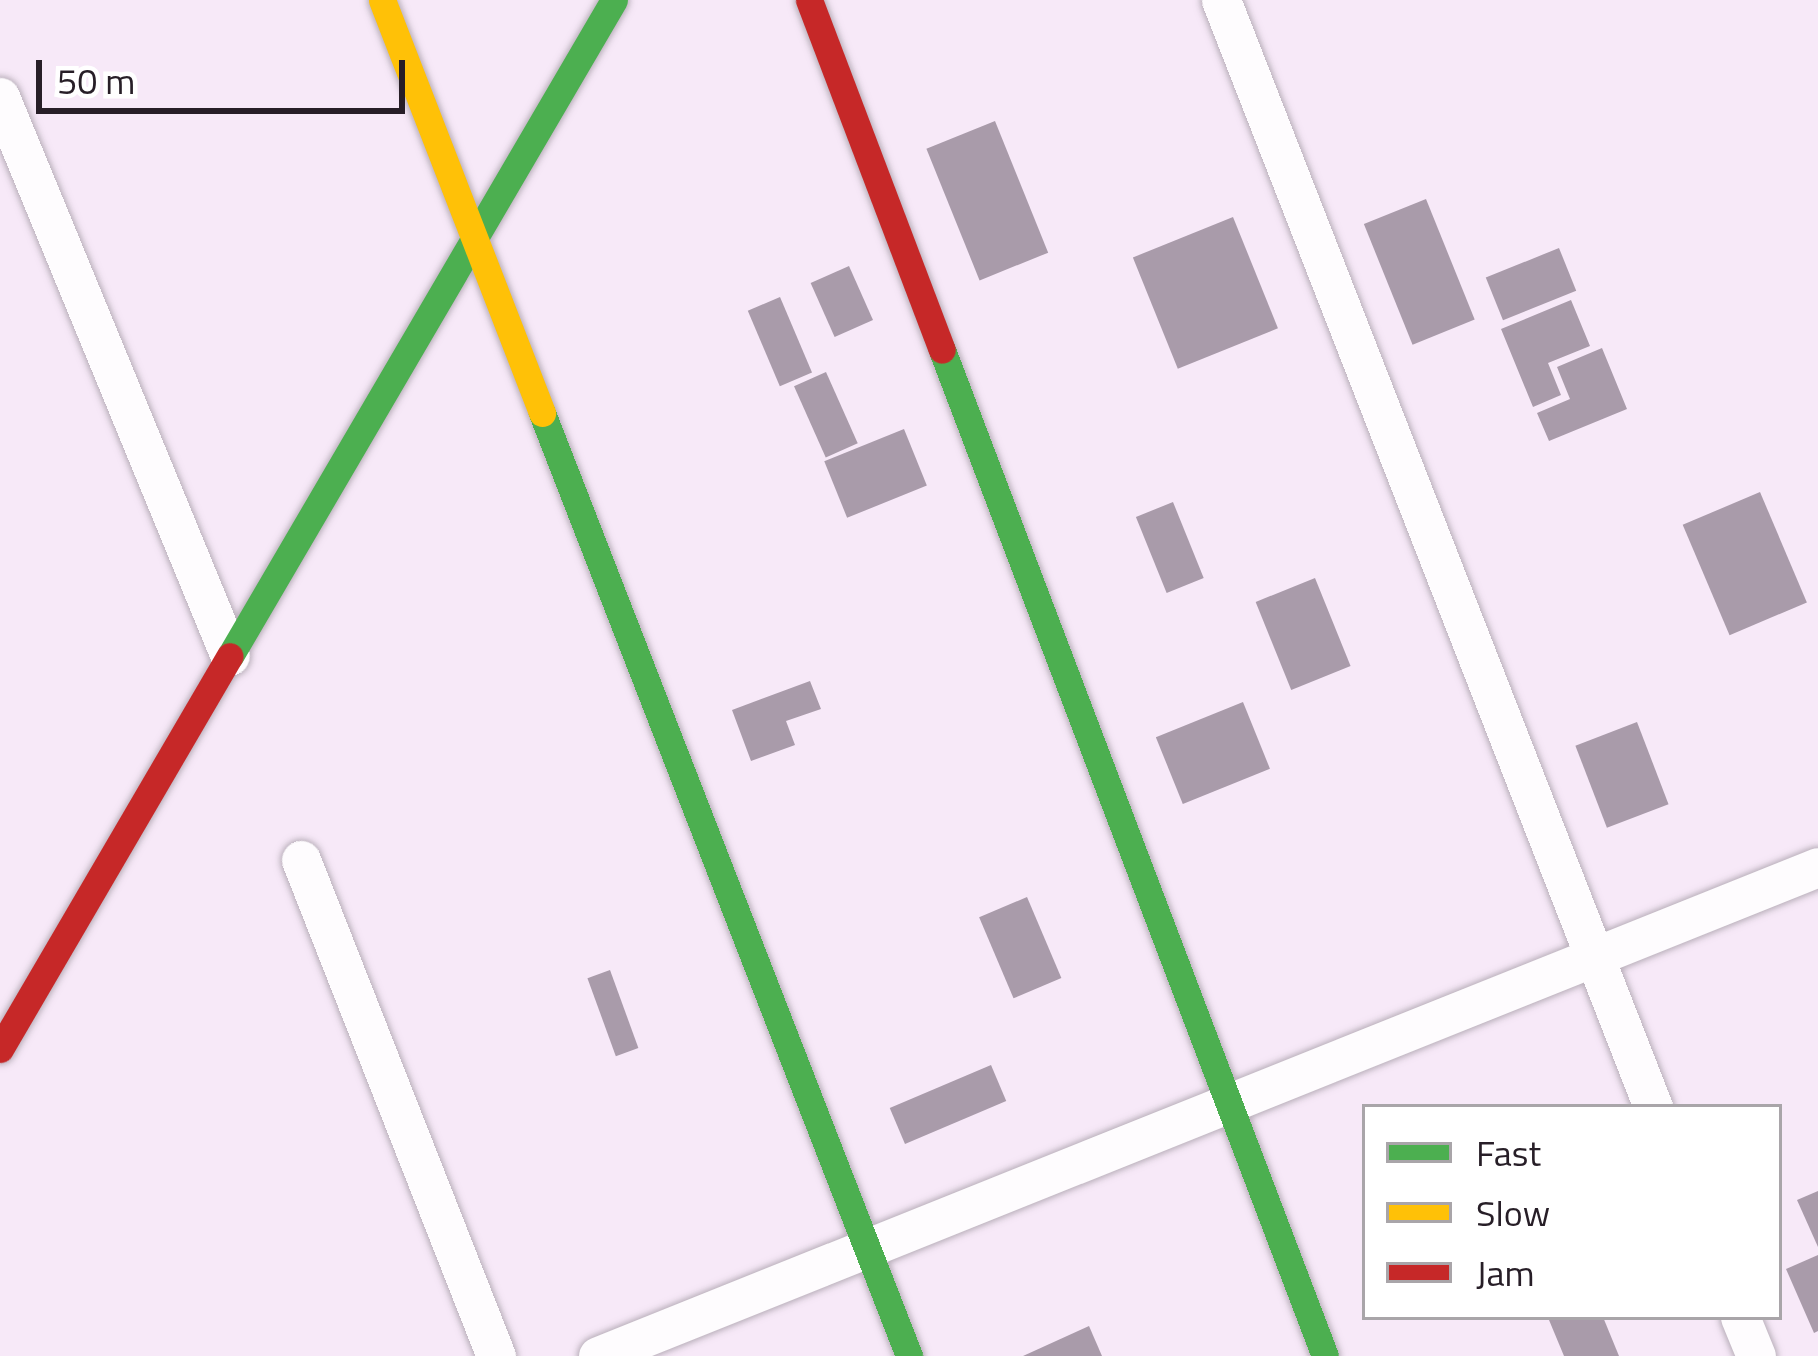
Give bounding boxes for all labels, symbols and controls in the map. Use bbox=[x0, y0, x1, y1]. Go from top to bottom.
scale bar bbox=[42, 36, 411, 110]
text: 50 m bbox=[57, 53, 135, 108]
legend bbox=[1362, 1104, 1782, 1320]
text: Fast bbox=[1476, 1125, 1541, 1180]
text: Slow bbox=[1476, 1185, 1550, 1240]
text: Jam bbox=[1476, 1245, 1535, 1300]

